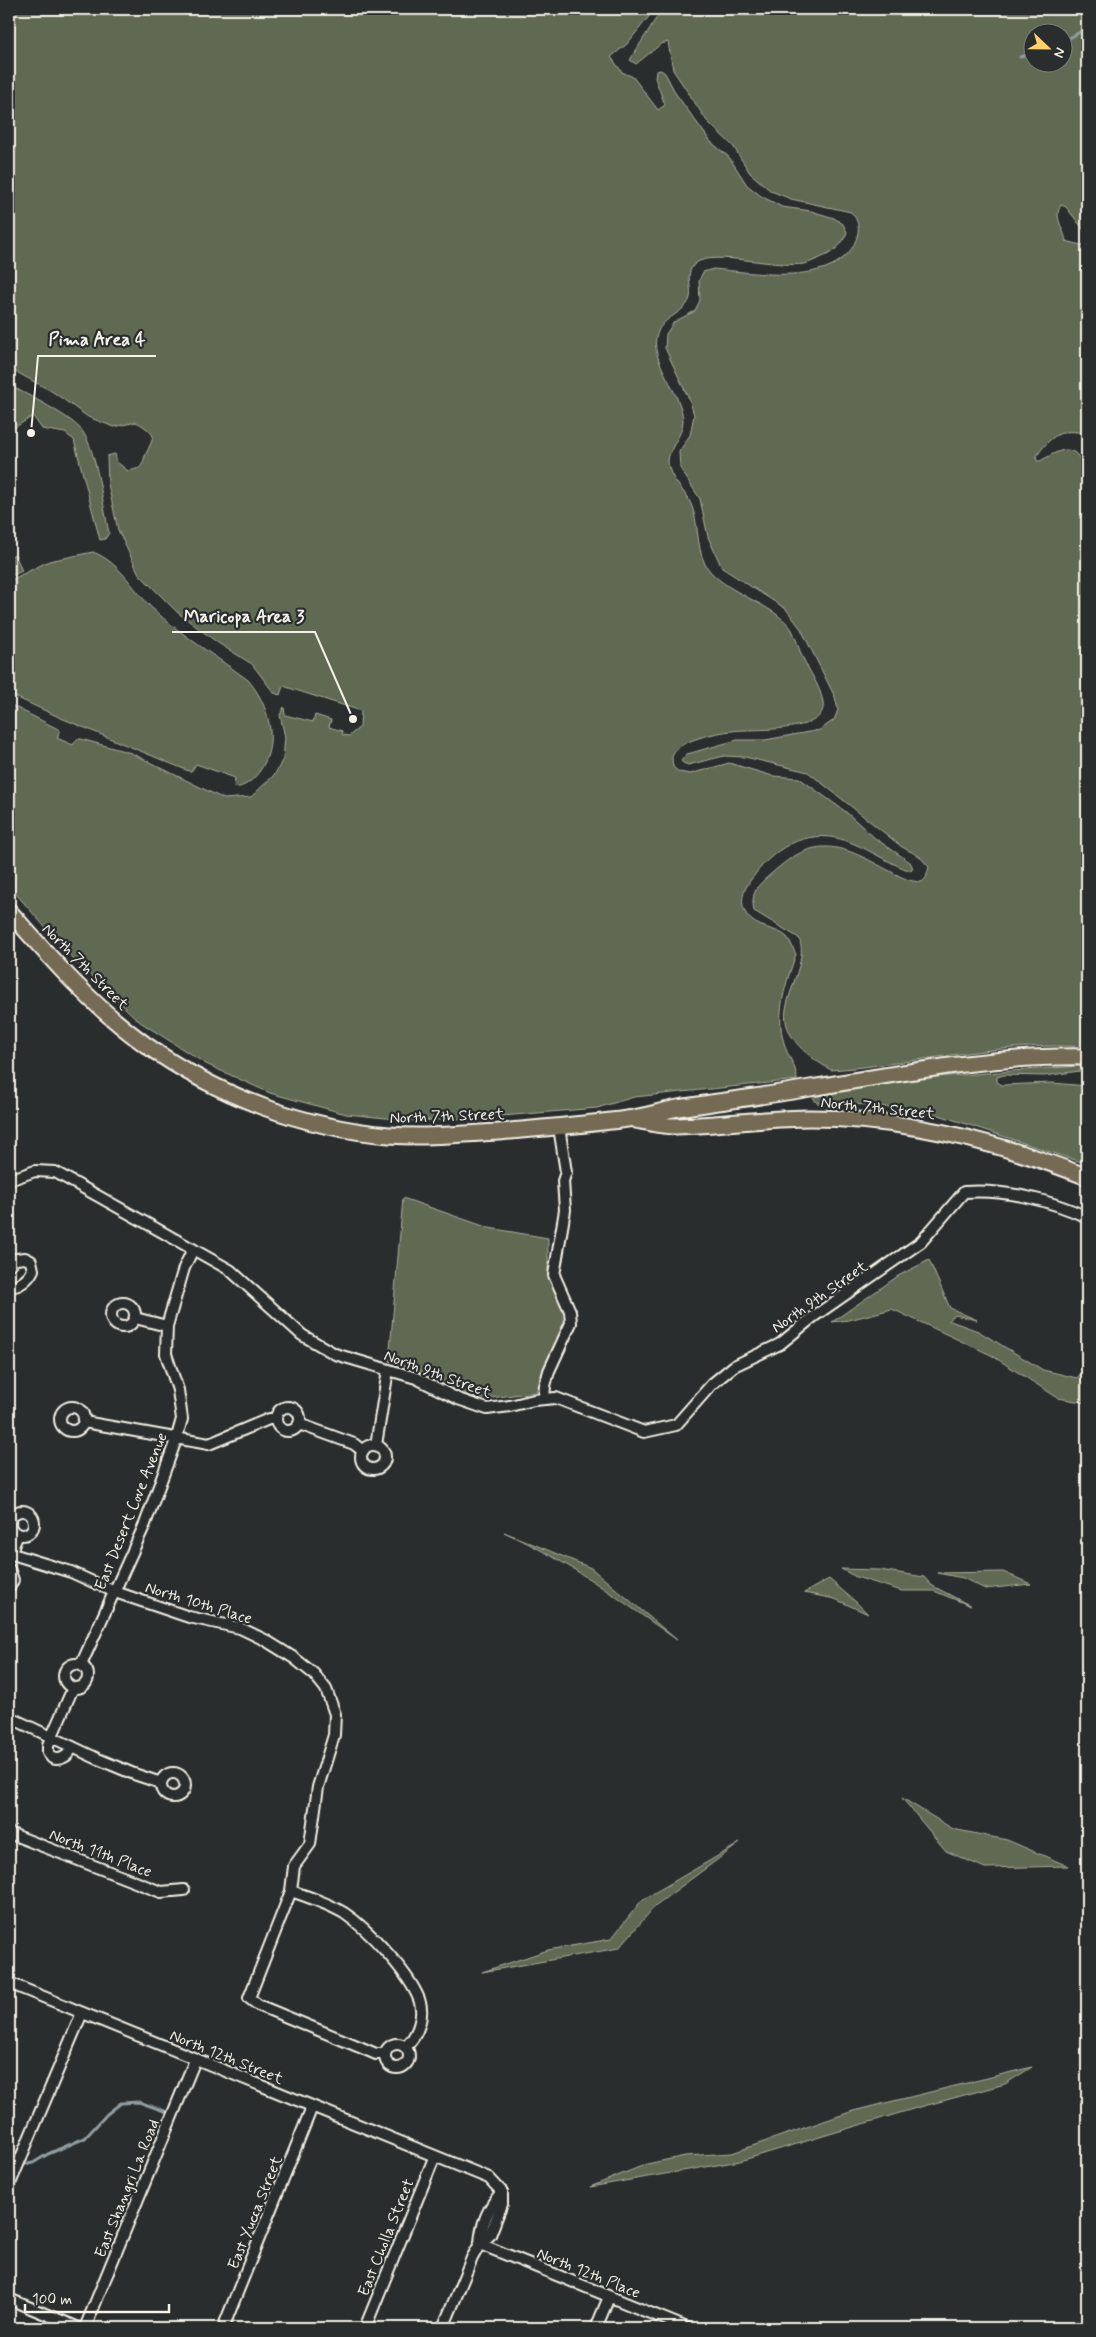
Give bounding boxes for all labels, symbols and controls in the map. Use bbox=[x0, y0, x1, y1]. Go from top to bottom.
north arrow bbox=[1024, 22, 1074, 72]
text: N bbox=[1049, 45, 1069, 60]
callout: Pima Area 4 bbox=[38, 323, 156, 356]
text: Pima Area 4 bbox=[49, 328, 146, 352]
callout: Maricopa Area 3 bbox=[172, 599, 315, 632]
text: Maricopa Area 3 bbox=[184, 605, 305, 629]
street label: North 7th Street bbox=[37, 919, 133, 1015]
street label: North 7th Street bbox=[820, 1092, 937, 1125]
street label: North 7th Street bbox=[389, 1104, 505, 1129]
street label: North 9th Street bbox=[768, 1256, 873, 1338]
street label: North 9th Street bbox=[381, 1345, 495, 1404]
street label: East Desert Cove Avenue bbox=[90, 1430, 173, 1594]
street label: North 10th Place bbox=[143, 1577, 255, 1630]
street label: North 11th Place bbox=[46, 1824, 155, 1883]
street label: North 12th Street bbox=[167, 2025, 287, 2090]
street label: East Shangri La Road bbox=[90, 2116, 165, 2261]
street label: East Yucca Street bbox=[223, 2152, 288, 2272]
street label: East Cholla Street bbox=[353, 2175, 420, 2299]
street label: North 12th Place bbox=[533, 2243, 643, 2304]
scale bar bbox=[25, 2282, 169, 2314]
text: 100 m bbox=[32, 2290, 72, 2310]

